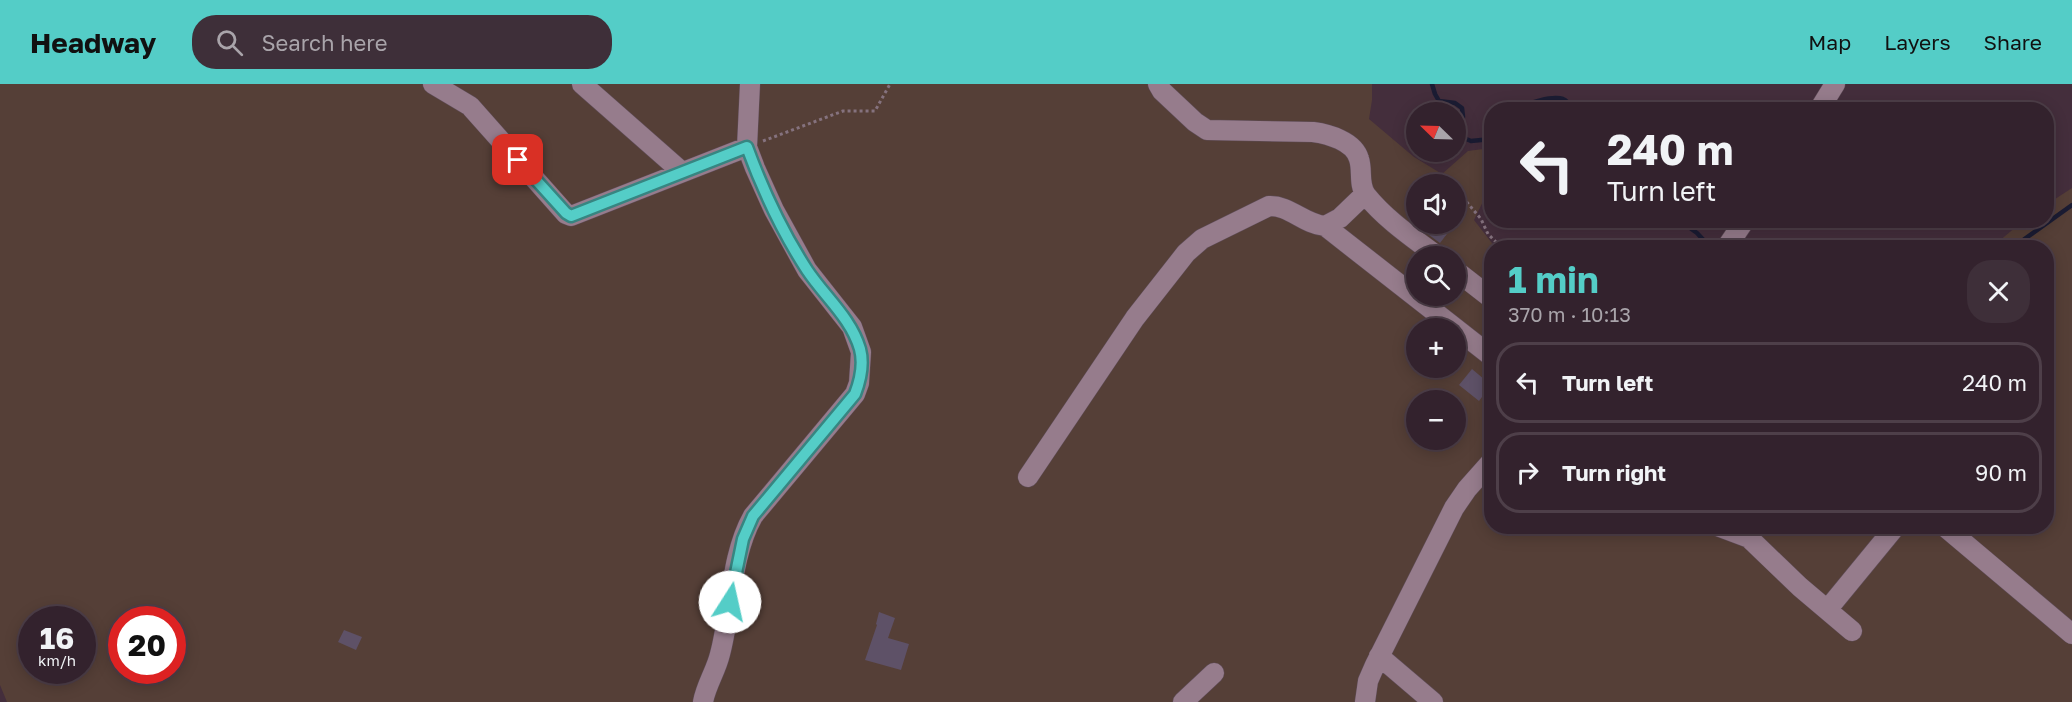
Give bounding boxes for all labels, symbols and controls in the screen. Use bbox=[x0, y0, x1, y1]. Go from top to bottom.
search box bbox=[192, 15, 612, 69]
text: Headway bbox=[30, 26, 156, 59]
icon: search bbox=[213, 26, 246, 59]
text: Search here bbox=[261, 29, 387, 56]
text: Map bbox=[1808, 29, 1851, 55]
text: Layers bbox=[1884, 29, 1951, 55]
text: Share bbox=[1984, 29, 2042, 55]
north arrow bbox=[1406, 102, 1466, 162]
map controls bbox=[1406, 102, 1466, 450]
text: 240 m bbox=[1607, 124, 1733, 174]
icon: left bbox=[1508, 126, 1586, 204]
pin bbox=[492, 134, 543, 185]
icon: arrive bbox=[501, 143, 534, 176]
button: sound bbox=[1406, 174, 1466, 234]
text: Turn left bbox=[1607, 175, 1716, 207]
button: search bbox=[1406, 246, 1466, 306]
text: 1 min bbox=[1508, 258, 1599, 301]
button: close bbox=[1967, 260, 2030, 323]
text: 370 m · 10:13 bbox=[1508, 302, 1631, 326]
button: + bbox=[1406, 318, 1466, 378]
icon: left bbox=[1511, 366, 1544, 399]
text: Turn left bbox=[1562, 369, 1653, 396]
text: 240 m bbox=[1962, 369, 2027, 396]
button: − bbox=[1406, 390, 1466, 450]
icon: right bbox=[1511, 456, 1544, 489]
text: Turn right bbox=[1562, 459, 1666, 486]
text: 90 m bbox=[1975, 459, 2027, 486]
position arrow bbox=[698, 570, 762, 634]
speed limit sign: 20 bbox=[108, 606, 186, 684]
text: 16 bbox=[40, 620, 74, 656]
text: km/h bbox=[38, 651, 76, 669]

